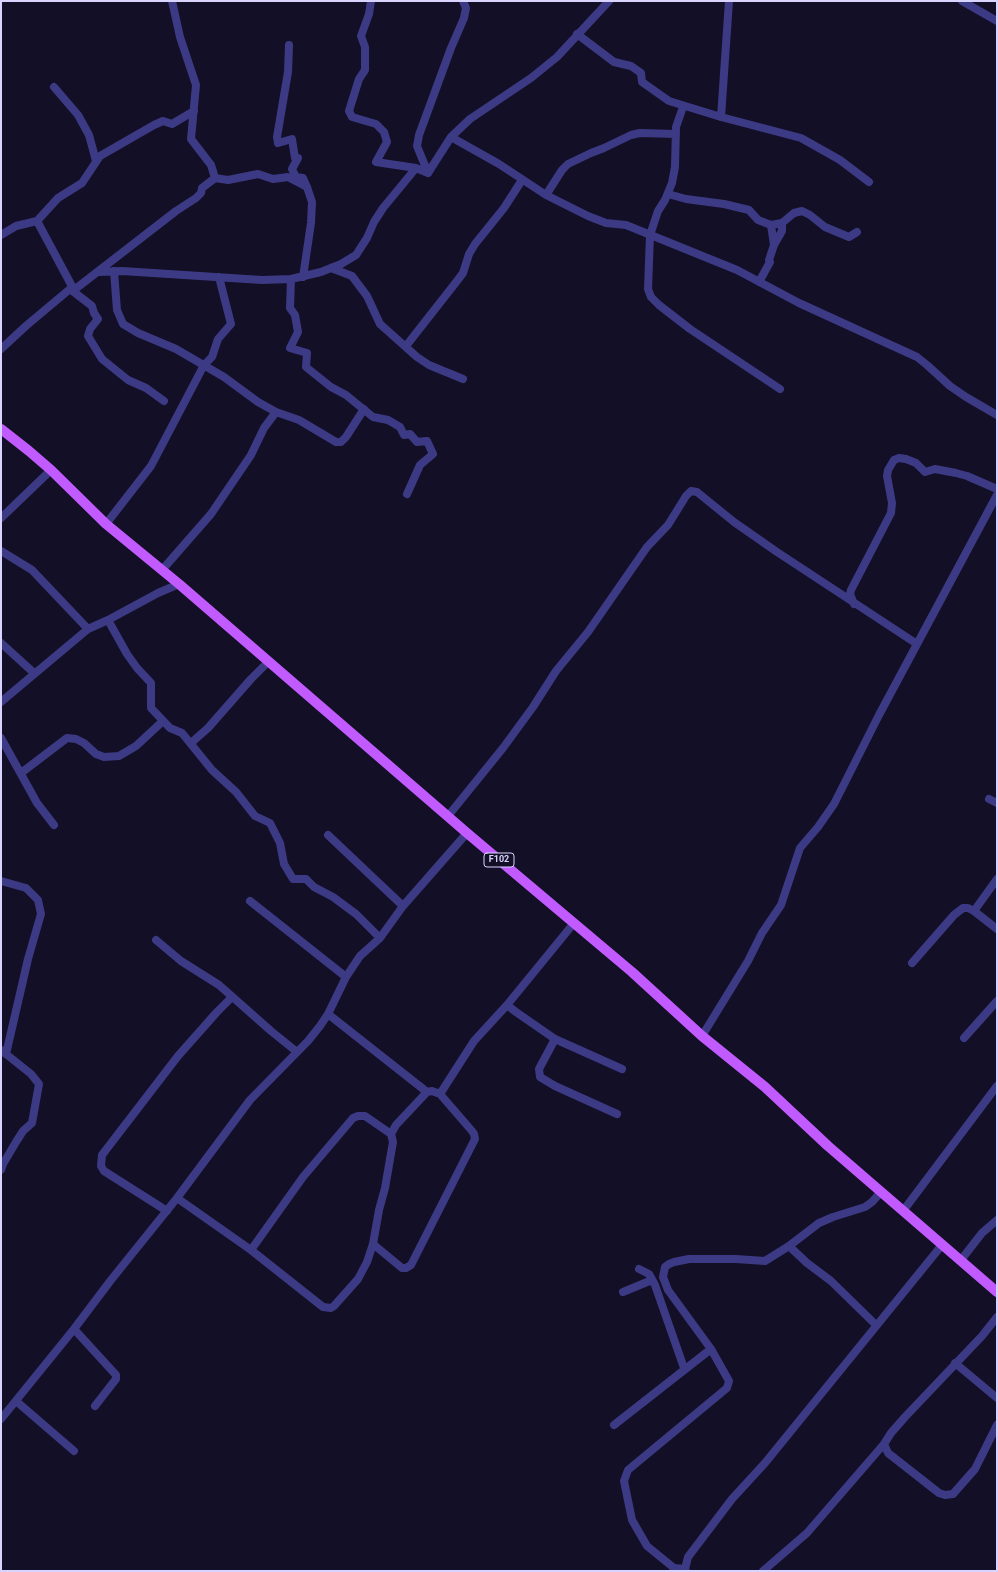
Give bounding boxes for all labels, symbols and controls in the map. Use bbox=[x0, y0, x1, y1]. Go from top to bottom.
road number: F102 bbox=[484, 853, 514, 867]

